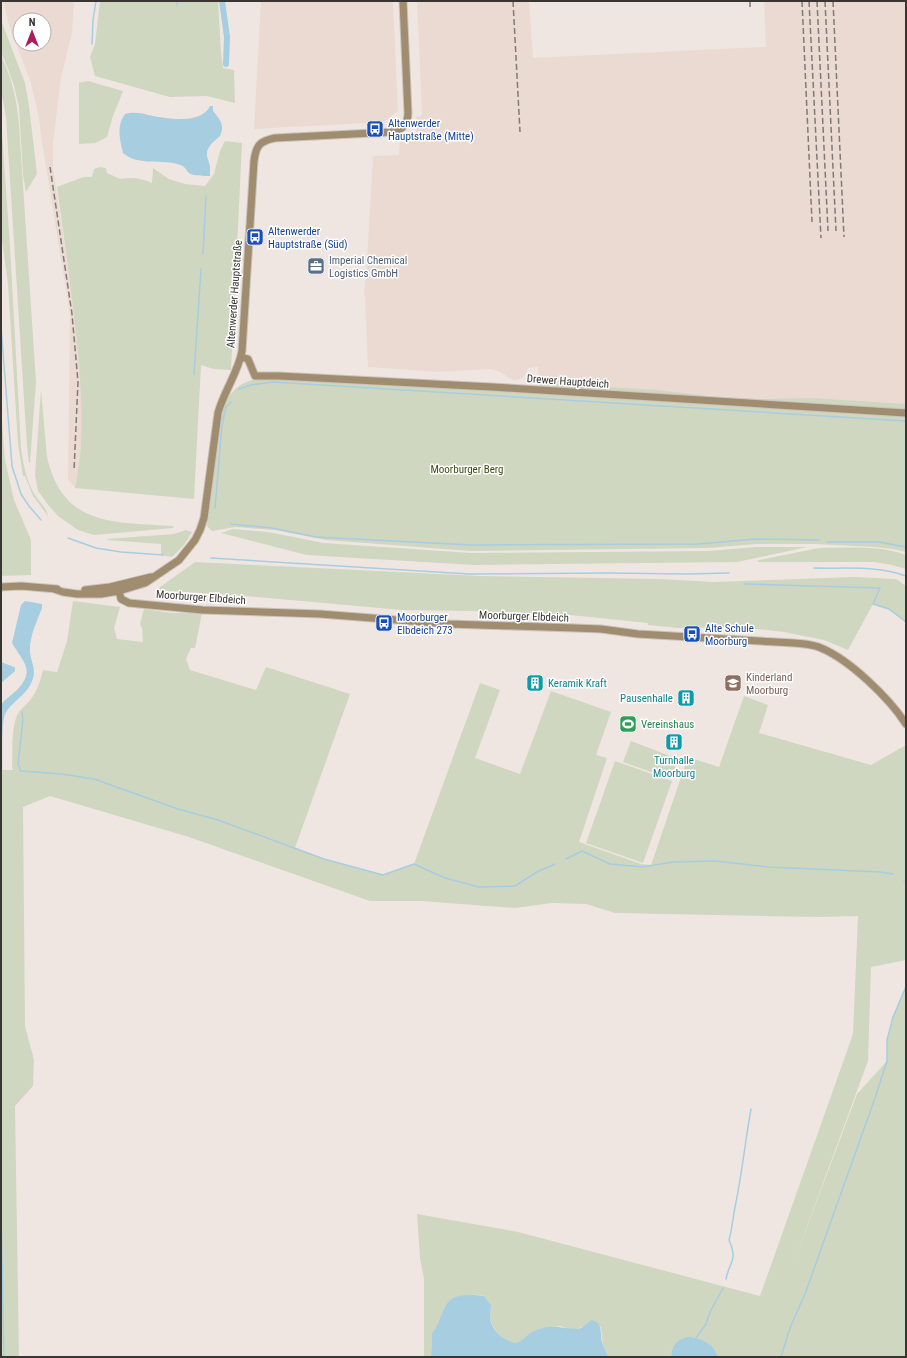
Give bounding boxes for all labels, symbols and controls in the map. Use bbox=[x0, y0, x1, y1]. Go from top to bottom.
north arrow bbox=[12, 12, 52, 52]
text: N bbox=[29, 16, 36, 29]
place label: Altenwerder Hauptstraße (Mitte) bbox=[388, 117, 474, 143]
bus stop icon: Altenwerder Hauptstraße (Mitte) bbox=[365, 119, 385, 139]
place label: Altenwerder Hauptstraße (Süd) bbox=[268, 225, 348, 251]
bus stop icon: Altenwerder Hauptstraße (Süd) bbox=[245, 227, 265, 247]
street label: Altenwerder Hauptstraße bbox=[224, 240, 245, 349]
place label: Imperial Chemical Logistics GmbH bbox=[329, 254, 407, 280]
office icon: Imperial Chemical Logistics GmbH bbox=[306, 256, 326, 276]
street label: Drewer Hauptdeich bbox=[526, 372, 610, 391]
park label: Moorburger Berg bbox=[431, 463, 504, 476]
street label: Moorburger Elbdeich bbox=[156, 588, 246, 607]
street label: Moorburger Elbdeich bbox=[479, 608, 569, 625]
place label: Moorburger Elbdeich 273 bbox=[397, 611, 453, 637]
bus stop icon: Moorburger Elbdeich 273 bbox=[374, 613, 394, 633]
place label: Alte Schule Moorburg bbox=[705, 622, 754, 648]
bus stop icon: Alte Schule Moorburg bbox=[682, 624, 702, 644]
place label: Kinderland Moorburg bbox=[746, 671, 792, 697]
building icon: Keramik Kraft bbox=[525, 673, 545, 693]
school or university icon: Kinderland Moorburg bbox=[723, 673, 743, 693]
place label: Keramik Kraft bbox=[548, 677, 607, 690]
building icon: Pausenhalle bbox=[676, 688, 696, 708]
place label: Pausenhalle bbox=[620, 692, 673, 705]
sports icon: Vereinshaus bbox=[618, 714, 638, 734]
place label: Vereinshaus bbox=[641, 718, 694, 731]
building icon: Turnhalle Moorburg bbox=[664, 732, 684, 752]
place label: Turnhalle Moorburg bbox=[653, 754, 695, 780]

